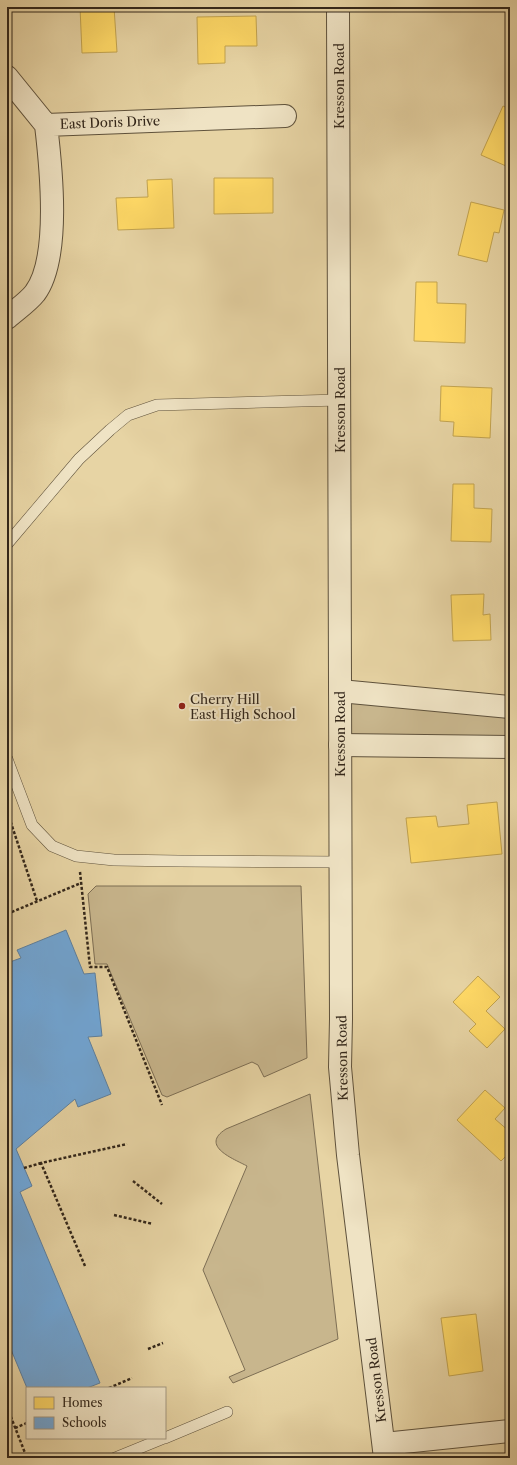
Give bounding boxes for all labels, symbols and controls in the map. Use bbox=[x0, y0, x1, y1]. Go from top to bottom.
street label: Kresson Road bbox=[331, 43, 347, 129]
street label: East Doris Drive bbox=[60, 112, 160, 132]
street label: Kresson Road bbox=[332, 367, 348, 453]
place label: Cherry Hill East High School bbox=[190, 691, 296, 722]
street label: Kresson Road bbox=[332, 691, 348, 777]
marker: Cherry Hill East High School bbox=[177, 701, 187, 711]
street label: Kresson Road bbox=[333, 1015, 351, 1101]
street label: Kresson Road bbox=[363, 1336, 389, 1424]
legend bbox=[26, 1387, 166, 1439]
text: Homes bbox=[62, 1395, 102, 1410]
text: Schools bbox=[62, 1415, 107, 1430]

